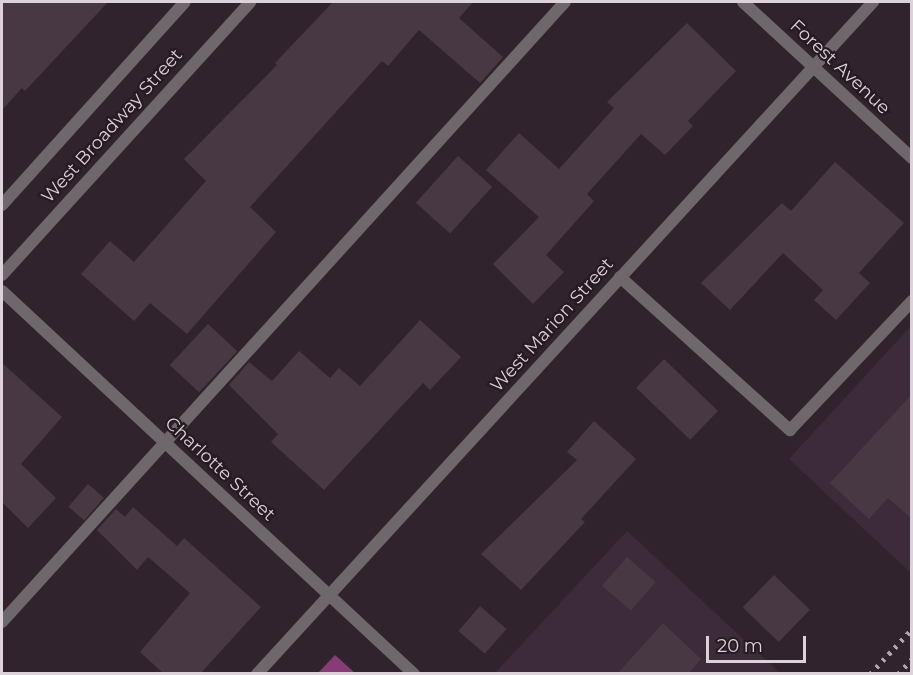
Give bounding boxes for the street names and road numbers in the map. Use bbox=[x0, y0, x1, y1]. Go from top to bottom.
street label: Forest Avenue bbox=[785, 15, 895, 119]
street label: West Broadway Street bbox=[37, 44, 187, 208]
street label: West Marion Street bbox=[486, 253, 618, 397]
street label: Charlotte Street bbox=[160, 412, 280, 526]

